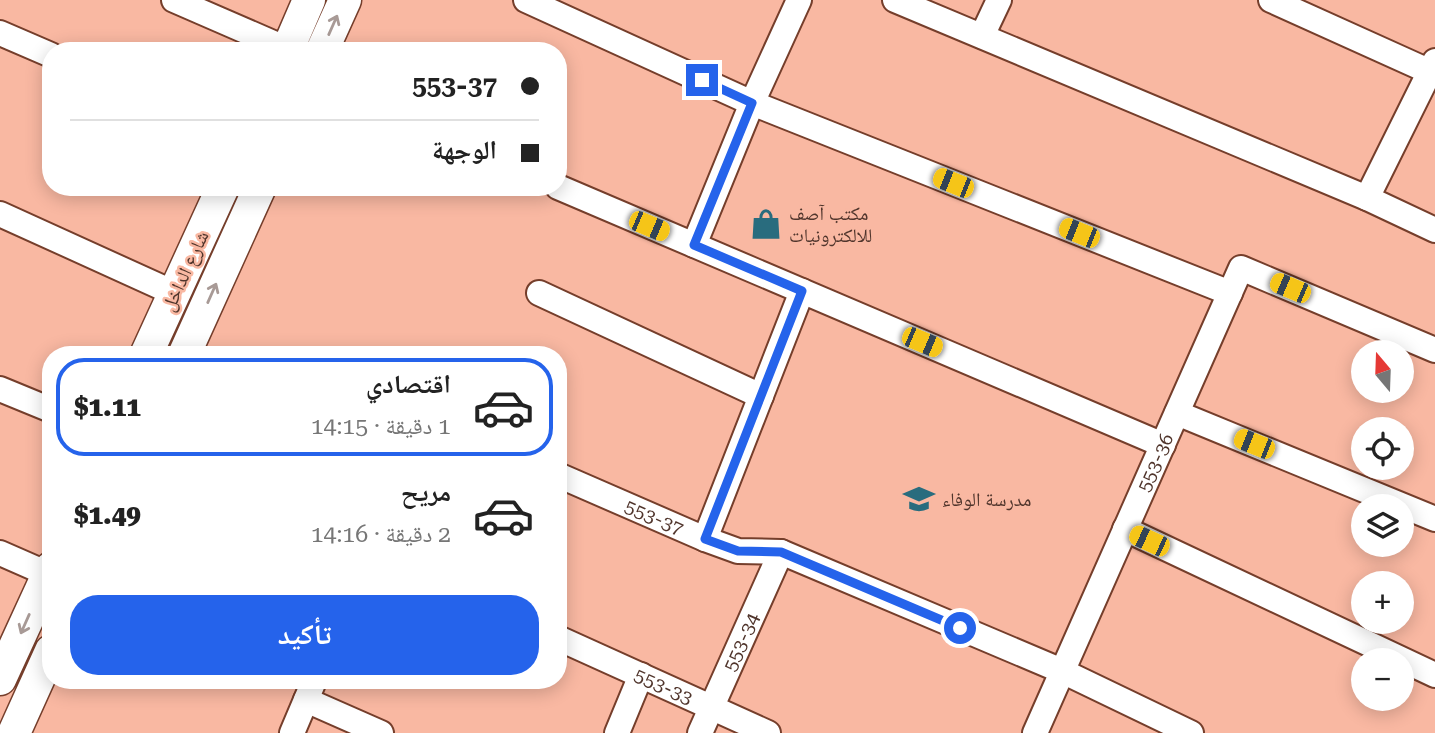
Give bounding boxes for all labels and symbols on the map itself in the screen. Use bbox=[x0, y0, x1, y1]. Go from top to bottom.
one-way arrow bbox=[327, 15, 340, 37]
route end bbox=[686, 64, 718, 96]
car bbox=[930, 165, 977, 201]
place label: مكتب آصف للالكترونيات bbox=[789, 202, 872, 247]
shop icon: مكتب آصف للالكترونيات bbox=[749, 207, 783, 241]
car bbox=[626, 208, 673, 244]
car bbox=[1056, 215, 1103, 251]
street label: شارع الداخل bbox=[156, 227, 214, 315]
car bbox=[1267, 270, 1314, 306]
one-way arrow bbox=[206, 283, 219, 304]
car bbox=[899, 324, 946, 360]
north arrow bbox=[1351, 340, 1414, 402]
car bbox=[1231, 426, 1278, 462]
street label: 553-36 bbox=[1132, 430, 1178, 495]
school or university icon: مدرسة الوفاء bbox=[902, 482, 936, 516]
place label: مدرسة الوفاء bbox=[942, 488, 1031, 511]
street label: 553-37 bbox=[621, 494, 687, 540]
car bbox=[1126, 523, 1173, 559]
street label: 553-34 bbox=[718, 609, 764, 675]
route start bbox=[944, 612, 976, 644]
one-way arrow bbox=[18, 613, 32, 634]
street label: 553-33 bbox=[631, 663, 696, 709]

